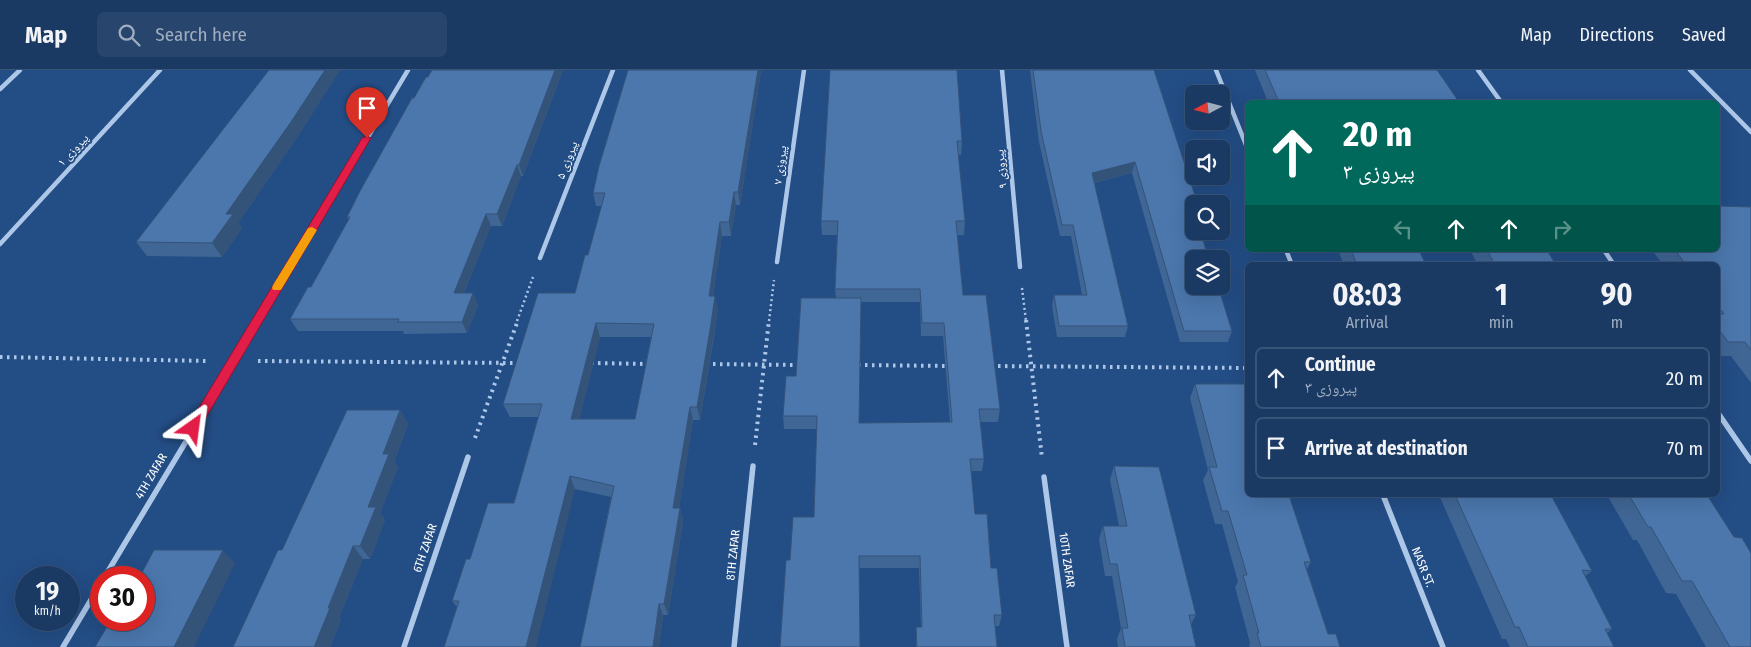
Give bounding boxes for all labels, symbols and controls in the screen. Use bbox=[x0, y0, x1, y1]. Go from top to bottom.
search box bbox=[97, 12, 447, 57]
text: Map bbox=[25, 21, 67, 49]
icon: search bbox=[115, 21, 143, 49]
text: Search here bbox=[155, 23, 247, 46]
text: Map bbox=[1520, 24, 1552, 46]
text: Directions bbox=[1580, 24, 1654, 46]
text: Saved bbox=[1682, 24, 1726, 46]
north arrow bbox=[1185, 85, 1230, 130]
map controls bbox=[1185, 85, 1230, 295]
pin bbox=[346, 87, 388, 138]
icon: arrive bbox=[353, 94, 381, 122]
text: 20 m bbox=[1343, 113, 1412, 155]
icon: ahead bbox=[1260, 120, 1325, 185]
street label: پیروزی ۱ bbox=[55, 131, 92, 169]
street label: پیروزی ۵ bbox=[553, 139, 581, 181]
button: sound bbox=[1185, 140, 1230, 185]
street label: پیروزی ۷ bbox=[770, 144, 790, 185]
street label: پیروزی ۹ bbox=[992, 148, 1010, 189]
text: پیروزی ۳ bbox=[1343, 158, 1415, 185]
button: search bbox=[1185, 195, 1230, 240]
icon: left bbox=[1389, 215, 1417, 243]
icon: ahead bbox=[1442, 215, 1470, 243]
icon: ahead bbox=[1495, 215, 1523, 243]
icon: right bbox=[1548, 215, 1576, 243]
button: layers bbox=[1185, 250, 1230, 295]
text: 08:03 bbox=[1332, 277, 1402, 313]
text: 1 bbox=[1495, 277, 1508, 313]
text: 90 bbox=[1601, 277, 1633, 313]
text: Arrival bbox=[1346, 313, 1388, 332]
text: min bbox=[1489, 313, 1514, 332]
text: m bbox=[1611, 313, 1623, 332]
text: Continue bbox=[1305, 353, 1376, 376]
icon: ahead bbox=[1262, 364, 1290, 392]
text: 20 m bbox=[1666, 367, 1703, 390]
text: پیروزی ۳ bbox=[1305, 378, 1357, 397]
position arrow bbox=[166, 401, 218, 453]
icon: arrive bbox=[1262, 434, 1290, 462]
text: Arrive at destination bbox=[1305, 437, 1468, 460]
text: 70 m bbox=[1667, 437, 1703, 460]
street label: 4TH ZAFAR bbox=[132, 450, 170, 501]
street label: 6TH ZAFAR bbox=[410, 521, 440, 574]
street label: 8TH ZAFAR bbox=[723, 529, 743, 581]
street label: 10TH ZAFAR bbox=[1056, 531, 1078, 589]
street label: NASR ST. bbox=[1409, 545, 1438, 590]
speed limit sign: 30 bbox=[90, 566, 155, 631]
text: 19 bbox=[36, 577, 59, 607]
text: km/h bbox=[34, 604, 61, 618]

